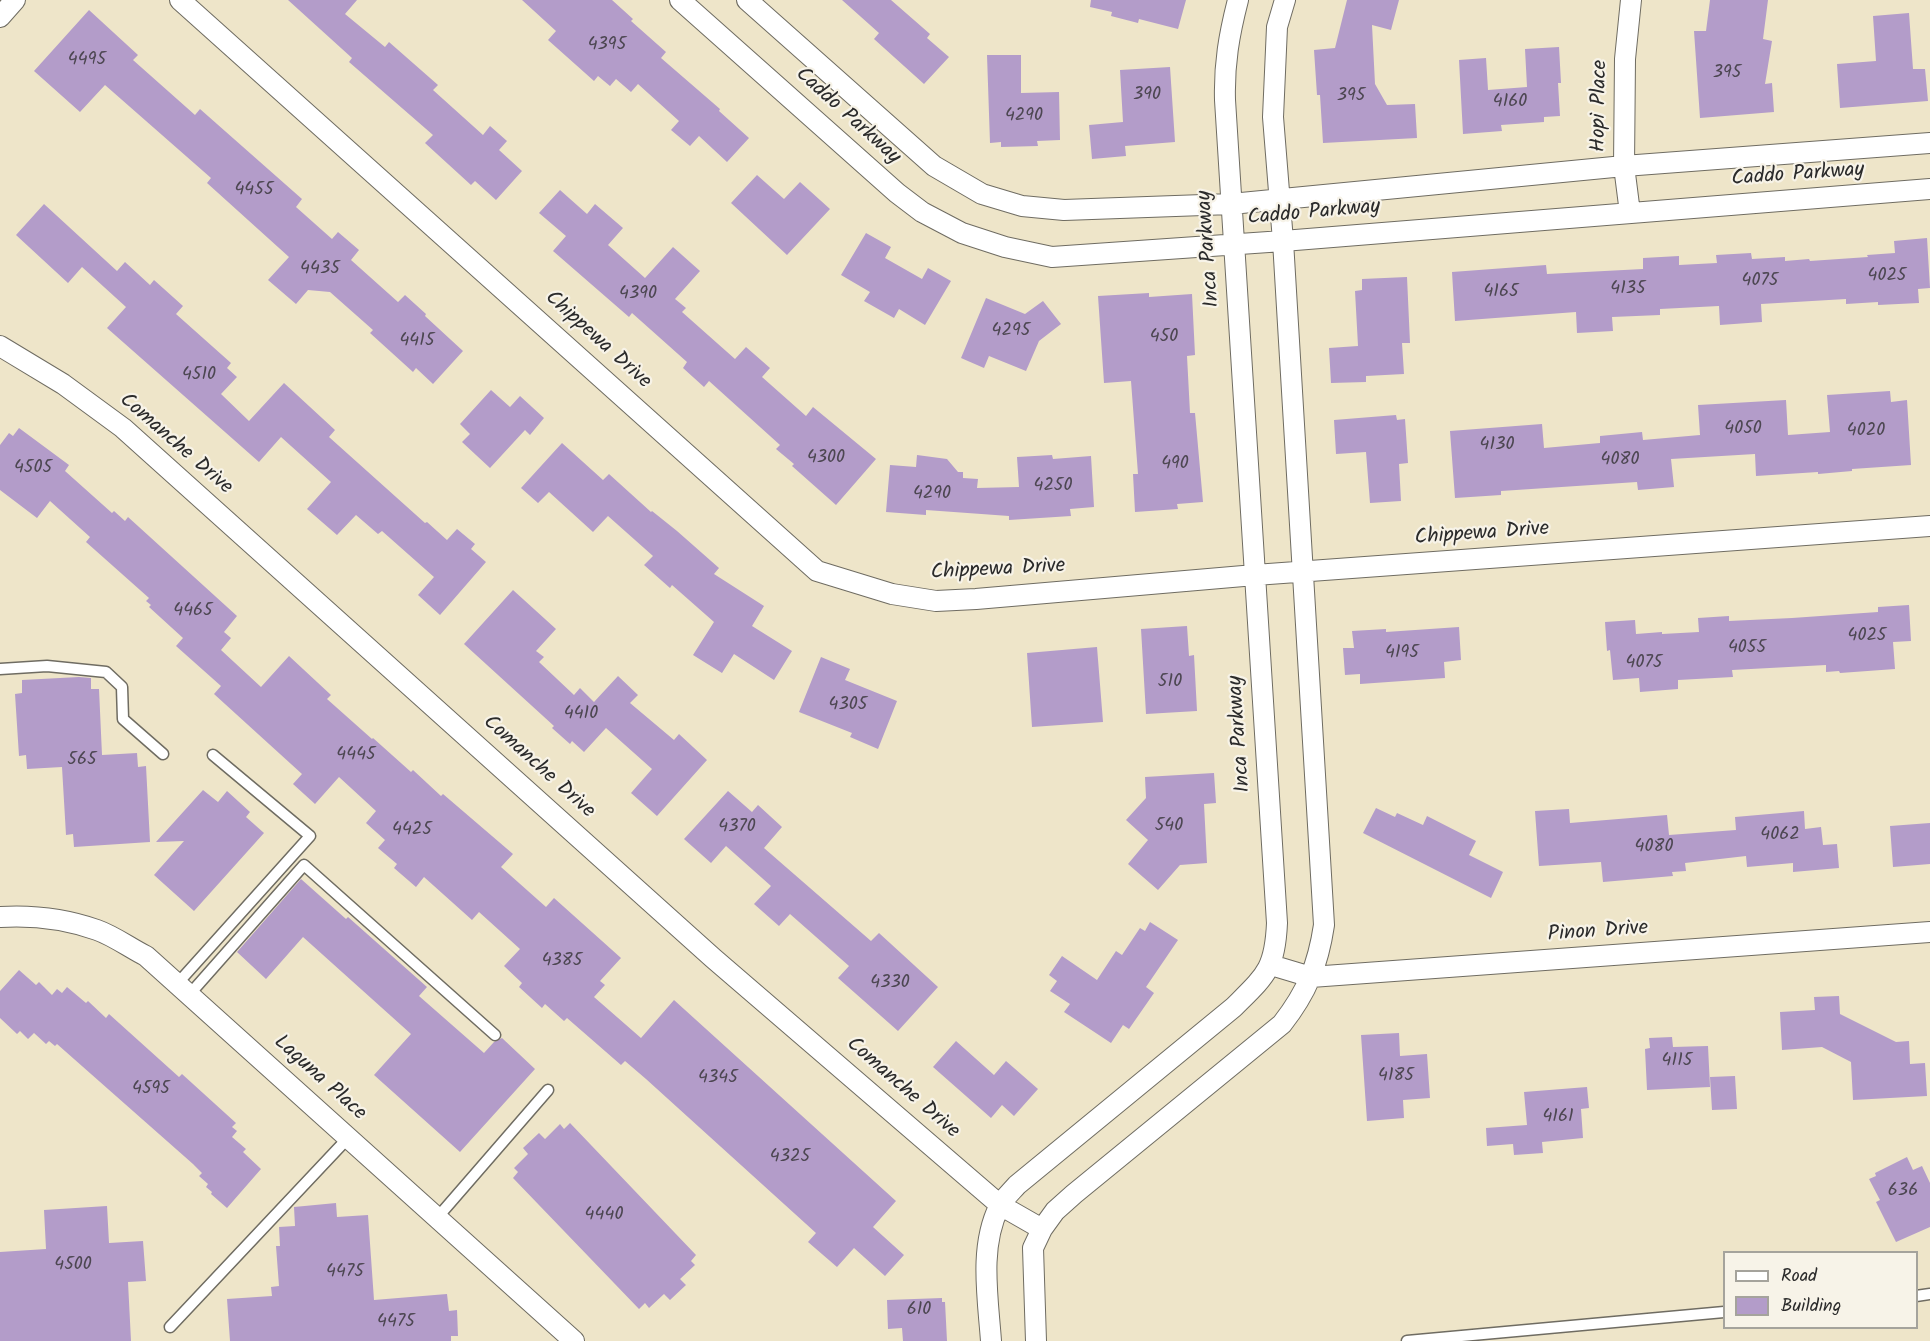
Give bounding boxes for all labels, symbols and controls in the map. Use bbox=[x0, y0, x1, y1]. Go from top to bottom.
house number: 4395 bbox=[588, 35, 626, 57]
house number: 4495 bbox=[68, 50, 106, 72]
street label: Hopi Place bbox=[1588, 60, 1614, 152]
street label: Caddo Parkway bbox=[789, 63, 905, 171]
house number: 395 bbox=[1713, 63, 1741, 85]
house number: 390 bbox=[1133, 85, 1161, 107]
house number: 395 bbox=[1337, 86, 1365, 108]
house number: 4160 bbox=[1493, 92, 1527, 114]
house number: 4290 bbox=[1005, 106, 1043, 128]
street label: Caddo Parkway bbox=[1731, 159, 1865, 193]
house number: 4455 bbox=[234, 180, 274, 202]
street label: Inca Parkway bbox=[1193, 190, 1227, 308]
street label: Caddo Parkway bbox=[1247, 196, 1381, 232]
house number: 4435 bbox=[300, 259, 340, 281]
house number: 4025 bbox=[1867, 266, 1907, 288]
house number: 4075 bbox=[1742, 271, 1778, 293]
house number: 4135 bbox=[1610, 279, 1646, 301]
house number: 4165 bbox=[1483, 282, 1519, 304]
house number: 4390 bbox=[619, 284, 657, 306]
street label: Chippewa Drive bbox=[539, 287, 655, 395]
house number: 4295 bbox=[992, 321, 1030, 343]
house number: 450 bbox=[1150, 327, 1178, 349]
house number: 4415 bbox=[399, 331, 435, 353]
house number: 4510 bbox=[182, 365, 216, 387]
street label: Comanche Drive bbox=[113, 389, 237, 501]
house number: 4050 bbox=[1724, 419, 1762, 441]
house number: 4020 bbox=[1847, 421, 1885, 443]
house number: 4130 bbox=[1480, 435, 1514, 457]
house number: 4300 bbox=[807, 448, 845, 470]
house number: 4080 bbox=[1601, 450, 1639, 472]
house number: 490 bbox=[1161, 454, 1189, 476]
house number: 4505 bbox=[14, 458, 52, 480]
house number: 4250 bbox=[1033, 476, 1073, 498]
house number: 4290 bbox=[913, 484, 951, 506]
street label: Chippewa Drive bbox=[1414, 518, 1550, 552]
street label: Chippewa Drive bbox=[930, 555, 1066, 587]
house number: 4465 bbox=[173, 601, 213, 623]
house number: 4025 bbox=[1847, 626, 1887, 648]
house number: 4055 bbox=[1728, 638, 1766, 660]
house number: 4195 bbox=[1385, 643, 1419, 665]
house number: 4075 bbox=[1626, 653, 1662, 675]
house number: 510 bbox=[1158, 672, 1182, 694]
street label: Inca Parkway bbox=[1224, 675, 1258, 793]
house number: 4305 bbox=[829, 695, 867, 717]
house number: 4410 bbox=[564, 704, 598, 726]
street label: Comanche Drive bbox=[477, 711, 599, 825]
house number: 4445 bbox=[336, 745, 376, 767]
house number: 565 bbox=[67, 750, 97, 772]
house number: 540 bbox=[1155, 816, 1183, 838]
house number: 4370 bbox=[718, 817, 756, 839]
house number: 4425 bbox=[392, 820, 432, 842]
house number: 4062 bbox=[1760, 825, 1800, 847]
house number: 4080 bbox=[1635, 837, 1673, 859]
street label: Pinon Drive bbox=[1547, 917, 1649, 949]
house number: 4385 bbox=[542, 951, 582, 973]
house number: 4330 bbox=[870, 973, 910, 995]
street label: Laguna Place bbox=[267, 1031, 371, 1127]
street label: Comanche Drive bbox=[840, 1033, 964, 1145]
house number: 4115 bbox=[1662, 1051, 1692, 1073]
house number: 4185 bbox=[1378, 1066, 1414, 1088]
house number: 4345 bbox=[698, 1068, 738, 1090]
house number: 4595 bbox=[132, 1079, 170, 1101]
house number: 4161 bbox=[1542, 1107, 1574, 1129]
house number: 4325 bbox=[770, 1147, 810, 1169]
house number: 636 bbox=[1888, 1181, 1918, 1203]
house number: 4440 bbox=[585, 1205, 623, 1227]
legend bbox=[1723, 1251, 1918, 1329]
house number: 4500 bbox=[54, 1255, 92, 1277]
house number: 4475 bbox=[326, 1262, 364, 1284]
text: Road bbox=[1781, 1262, 1817, 1291]
text: Building bbox=[1781, 1292, 1841, 1321]
house number: 610 bbox=[907, 1300, 931, 1322]
house number: 4475 bbox=[377, 1312, 415, 1334]

